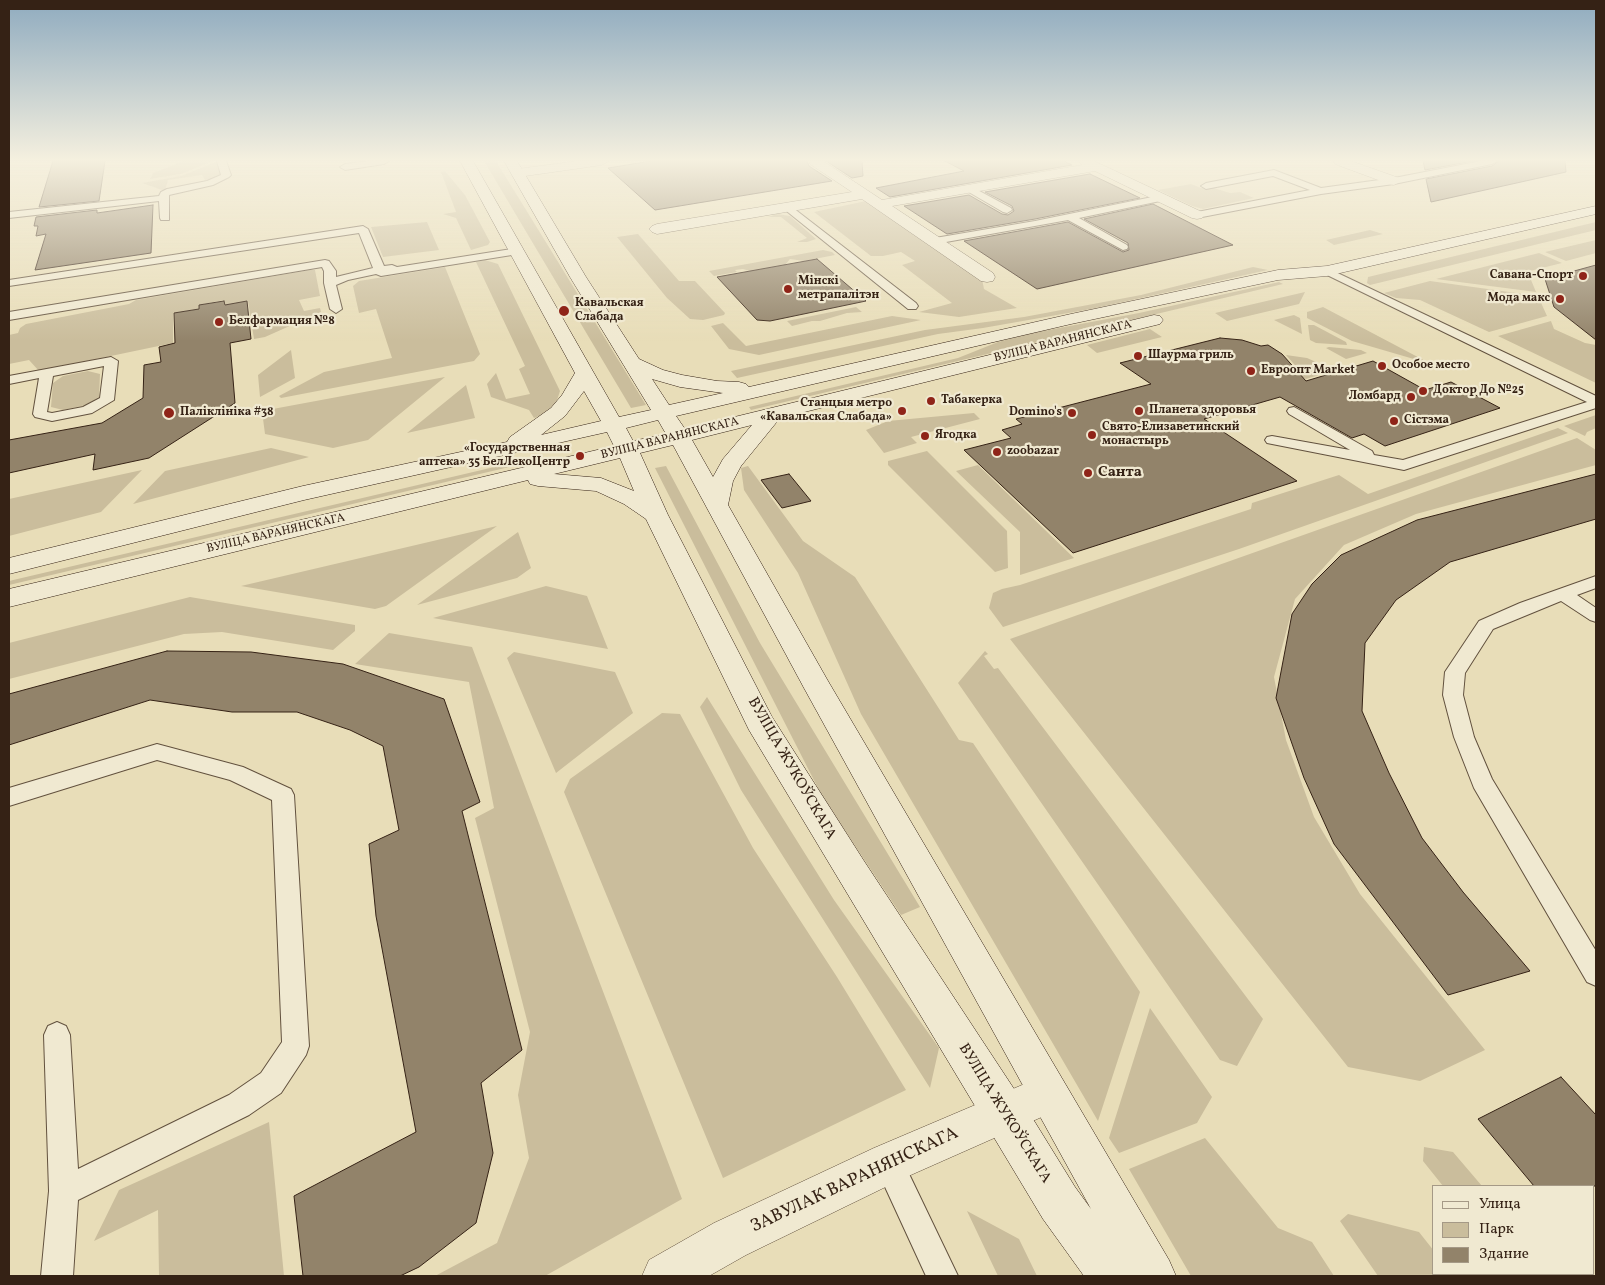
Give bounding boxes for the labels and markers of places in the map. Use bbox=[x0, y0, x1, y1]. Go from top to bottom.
place label: Савана-Спорт bbox=[1490, 269, 1573, 283]
marker: Савана-Спорт bbox=[1577, 270, 1589, 282]
place label: Мінскі метрапалітэн bbox=[798, 275, 879, 303]
marker: Мінскі метрапалітэн bbox=[782, 283, 794, 295]
place label: Мода макс bbox=[1487, 292, 1550, 306]
marker: Мода макс bbox=[1554, 293, 1566, 305]
place label: Кавальская Слабада bbox=[575, 297, 644, 325]
marker: Кавальская Слабада bbox=[557, 304, 571, 318]
place label: Белфармация №8 bbox=[229, 315, 335, 329]
marker: Белфармация №8 bbox=[213, 316, 225, 328]
place label: Шаурма гриль bbox=[1148, 349, 1234, 363]
marker: Шаурма гриль bbox=[1132, 350, 1144, 362]
place label: Особое место bbox=[1392, 359, 1470, 373]
marker: Особое место bbox=[1376, 360, 1388, 372]
place label: Евроопт Market bbox=[1261, 364, 1355, 378]
marker: Евроопт Market bbox=[1245, 365, 1257, 377]
place label: Доктор До №25 bbox=[1433, 384, 1524, 398]
marker: Доктор До №25 bbox=[1417, 385, 1429, 397]
place label: Ломбард bbox=[1349, 390, 1401, 404]
marker: Ломбард bbox=[1405, 391, 1417, 403]
place label: Табакерка bbox=[941, 394, 1002, 408]
marker: Табакерка bbox=[925, 395, 937, 407]
place label: Станцыя метро «Кавальская Слабада» bbox=[760, 397, 892, 425]
place label: Планета здоровья bbox=[1149, 404, 1256, 418]
marker: Станцыя метро «Кавальская Слабада» bbox=[896, 405, 908, 417]
marker: Планета здоровья bbox=[1133, 405, 1145, 417]
marker: Паліклініка #38 bbox=[162, 406, 176, 420]
place label: Паліклініка #38 bbox=[180, 406, 274, 420]
place label: Domino's bbox=[1009, 406, 1062, 420]
marker: Domino's bbox=[1066, 407, 1078, 419]
place label: Сістэма bbox=[1404, 414, 1449, 428]
marker: Сістэма bbox=[1388, 415, 1400, 427]
place label: Свято-Елизаветинский монастырь bbox=[1102, 421, 1239, 449]
place label: Ягодка bbox=[935, 429, 977, 443]
marker: Свято-Елизаветинский монастырь bbox=[1086, 429, 1098, 441]
marker: Ягодка bbox=[919, 430, 931, 442]
place label: «Государственная аптека» 35 БелЛекоЦентр bbox=[419, 442, 570, 470]
place label: zoobazar bbox=[1007, 445, 1059, 459]
marker: zoobazar bbox=[991, 446, 1003, 458]
marker: «Государственная аптека» 35 БелЛекоЦентр bbox=[574, 450, 586, 462]
place label: Санта bbox=[1098, 464, 1142, 482]
marker: Санта bbox=[1082, 467, 1094, 479]

